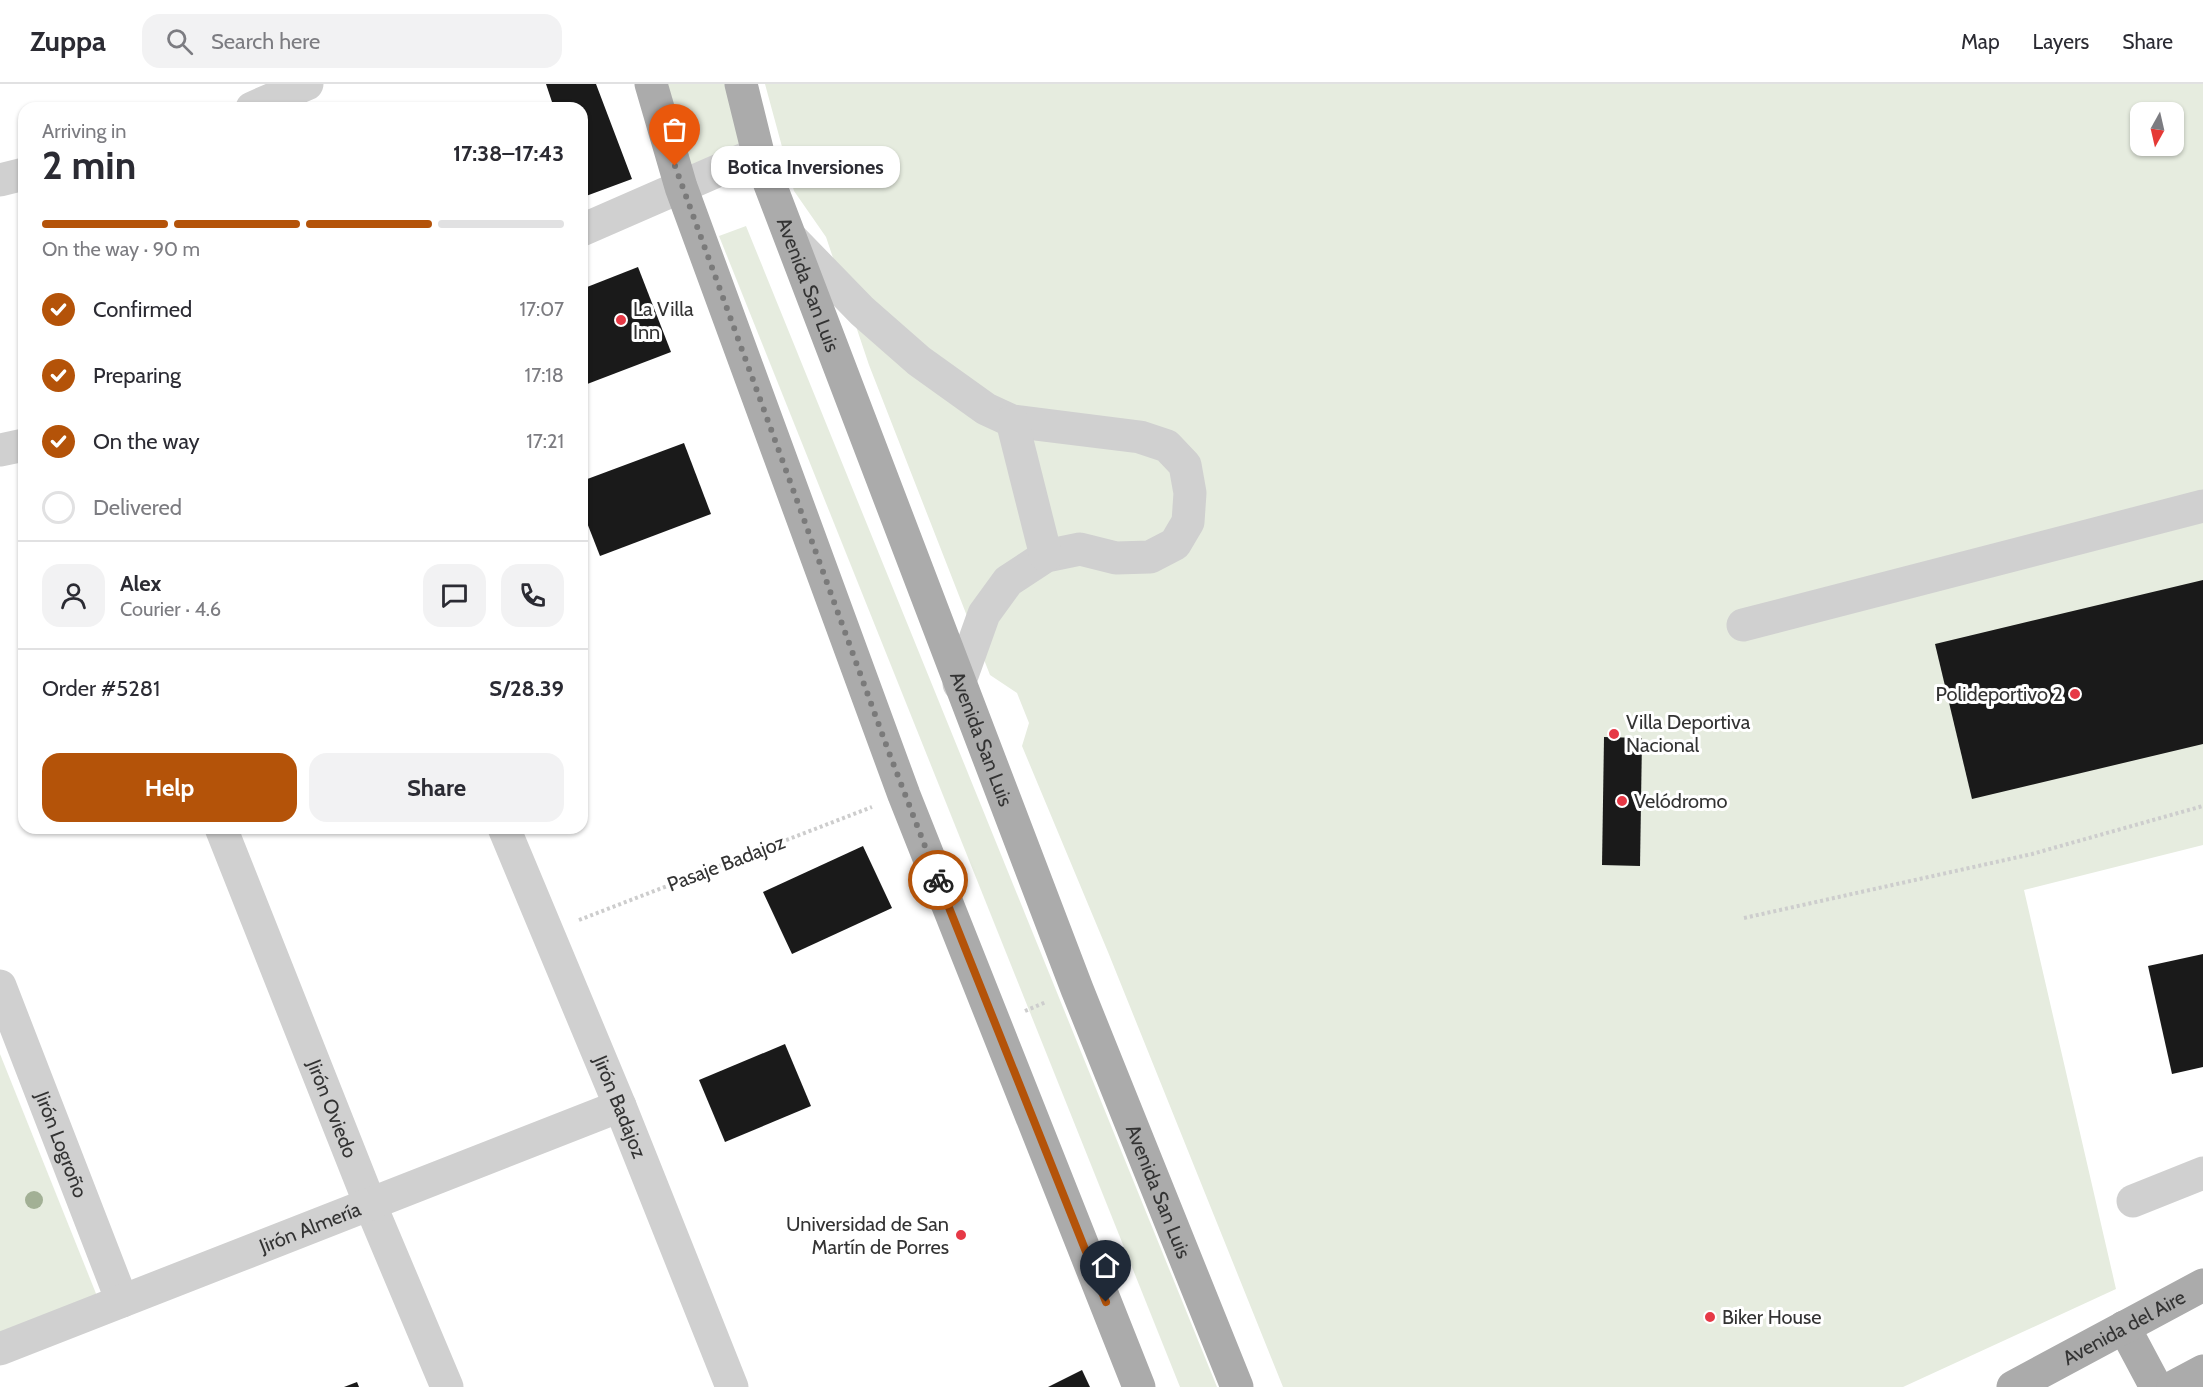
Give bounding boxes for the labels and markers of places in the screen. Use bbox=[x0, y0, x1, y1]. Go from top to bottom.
pin bbox=[649, 104, 700, 166]
callout: Botica Inversiones bbox=[711, 145, 900, 187]
place label: La Villa Inn bbox=[633, 297, 694, 344]
marker: La Villa Inn bbox=[614, 313, 628, 327]
place label: Polideportivo 2 bbox=[1935, 682, 2063, 706]
marker: Polideportivo 2 bbox=[2068, 687, 2082, 701]
place label: Villa Deportiva Nacional bbox=[1626, 710, 1751, 757]
marker: Villa Deportiva Nacional bbox=[1607, 727, 1621, 741]
place label: Velódromo bbox=[1634, 789, 1728, 813]
marker: Velódromo bbox=[1615, 794, 1629, 808]
place label: Universidad de San Martín de Porres bbox=[786, 1212, 949, 1259]
marker: Universidad de San Martín de Porres bbox=[954, 1228, 968, 1242]
pin bbox=[1080, 1240, 1131, 1302]
place label: Biker House bbox=[1722, 1305, 1821, 1329]
marker: Biker House bbox=[1703, 1310, 1717, 1324]

